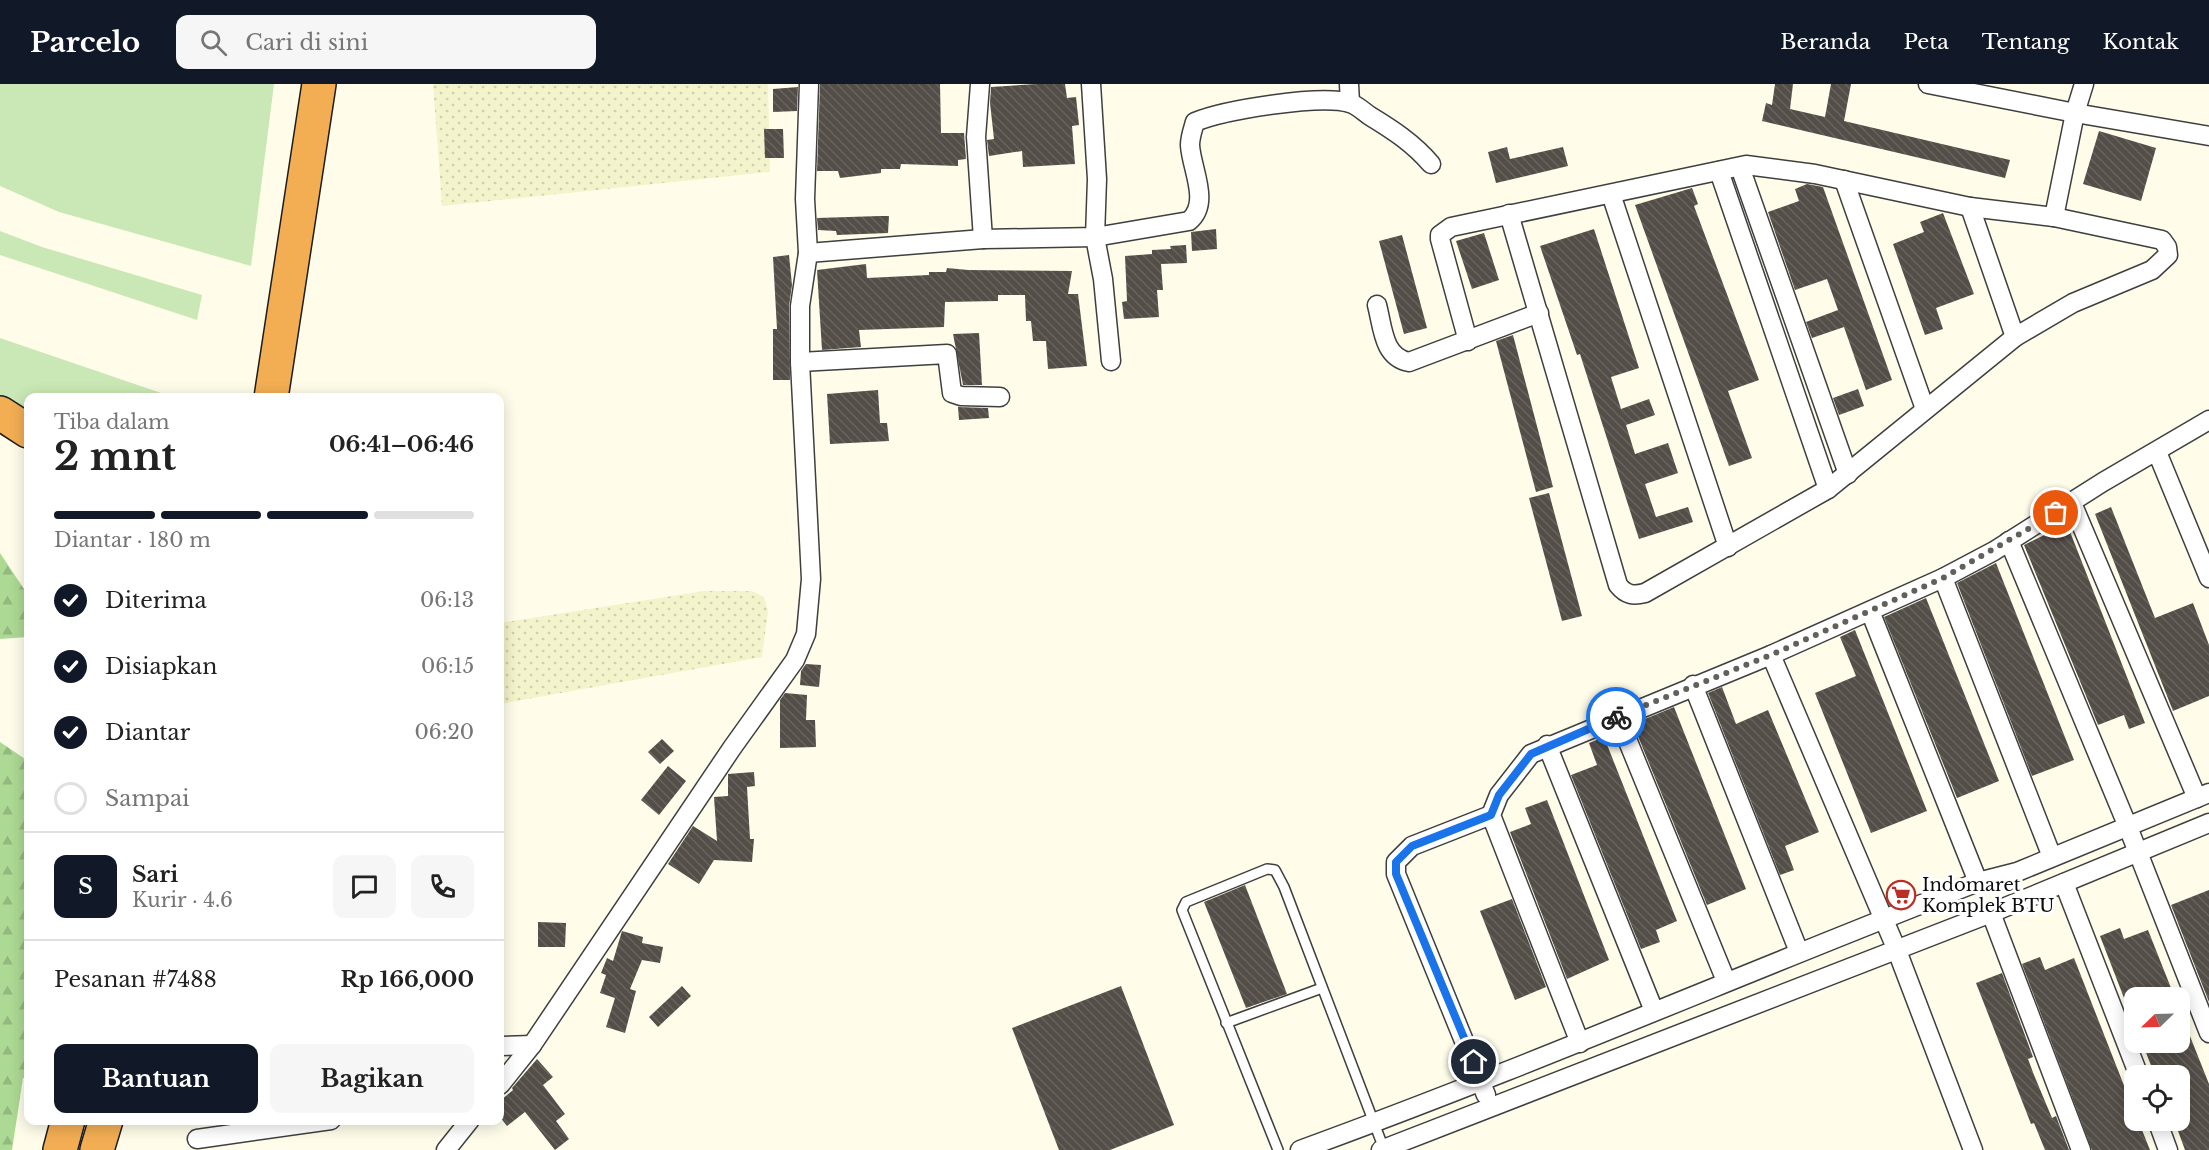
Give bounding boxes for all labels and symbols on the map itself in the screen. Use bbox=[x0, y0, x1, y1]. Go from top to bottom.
pin bbox=[2030, 487, 2081, 538]
courier bbox=[1586, 687, 1646, 747]
place label: Indomaret Komplek BTU bbox=[1922, 874, 2054, 917]
supermarket icon: Indomaret Komplek BTU bbox=[1885, 879, 1917, 911]
north arrow bbox=[2124, 987, 2190, 1053]
pin bbox=[1448, 1036, 1499, 1087]

